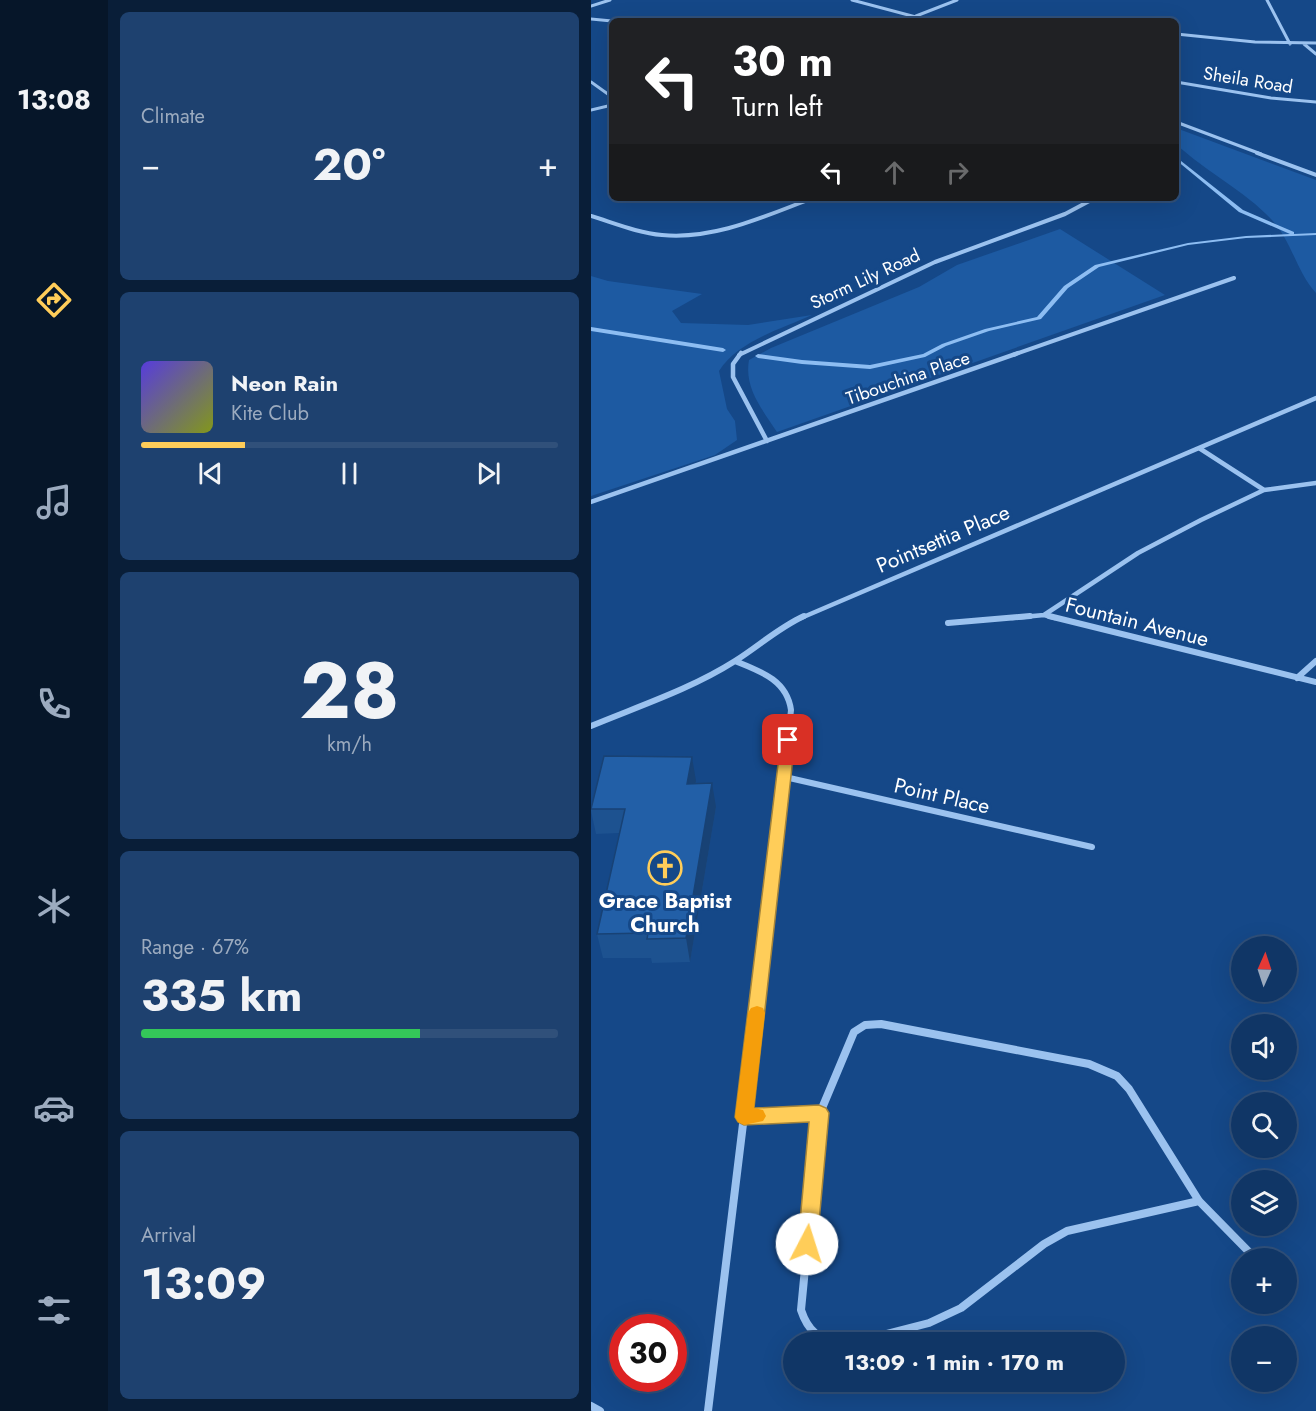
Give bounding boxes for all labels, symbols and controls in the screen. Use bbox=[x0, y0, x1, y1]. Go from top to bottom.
text: 30 m bbox=[732, 31, 833, 92]
icon: left bbox=[633, 42, 711, 120]
street label: Sheila Road bbox=[1201, 60, 1295, 100]
text: 13:08 bbox=[17, 80, 91, 119]
text: Turn left bbox=[732, 87, 822, 126]
text: Climate bbox=[141, 102, 205, 131]
text: 20° bbox=[313, 132, 385, 197]
text: − bbox=[141, 141, 160, 188]
text: + bbox=[538, 141, 558, 188]
icon: left bbox=[815, 156, 848, 189]
icon: ahead bbox=[878, 156, 911, 189]
icon: right bbox=[941, 156, 974, 189]
street label: Storm Lily Road bbox=[806, 242, 924, 316]
icon: directions bbox=[33, 279, 75, 321]
street label: Tibouchina Place bbox=[843, 345, 973, 411]
text: Neon Rain bbox=[231, 367, 338, 399]
text: Kite Club bbox=[231, 399, 309, 428]
icon: previous bbox=[194, 457, 227, 490]
icon: pause bbox=[333, 457, 366, 490]
icon: next bbox=[472, 457, 505, 490]
icon: music bbox=[33, 481, 75, 523]
street label: Pointsettia Place bbox=[872, 497, 1015, 581]
street label: Fountain Avenue bbox=[1062, 590, 1212, 654]
text: 28 bbox=[299, 635, 400, 747]
icon: phone bbox=[33, 683, 75, 725]
pin bbox=[762, 714, 813, 765]
icon: arrive bbox=[771, 723, 804, 756]
text: km/h bbox=[327, 730, 372, 759]
street label: Point Place bbox=[891, 770, 993, 822]
church icon: Grace Baptist Church bbox=[647, 850, 683, 886]
icon: climate bbox=[33, 885, 75, 927]
place label: Grace Baptist Church bbox=[599, 886, 732, 940]
text: Range · 67% bbox=[141, 933, 249, 962]
north arrow bbox=[1231, 936, 1297, 1002]
map controls bbox=[1231, 936, 1297, 1392]
text: 335 km bbox=[141, 963, 302, 1028]
button: sound bbox=[1231, 1014, 1297, 1080]
icon: car bbox=[33, 1087, 75, 1129]
button: search bbox=[1231, 1092, 1297, 1158]
button: layers bbox=[1231, 1170, 1297, 1236]
position arrow bbox=[775, 1212, 839, 1276]
text: Arrival bbox=[141, 1221, 196, 1250]
button: + bbox=[1231, 1248, 1297, 1314]
text: 13:09 bbox=[141, 1251, 266, 1316]
icon: filters bbox=[33, 1289, 75, 1331]
speed limit sign: 30 bbox=[609, 1314, 687, 1392]
button: − bbox=[1231, 1326, 1297, 1392]
text: 13:09 · 1 min · 170 m bbox=[844, 1346, 1064, 1378]

